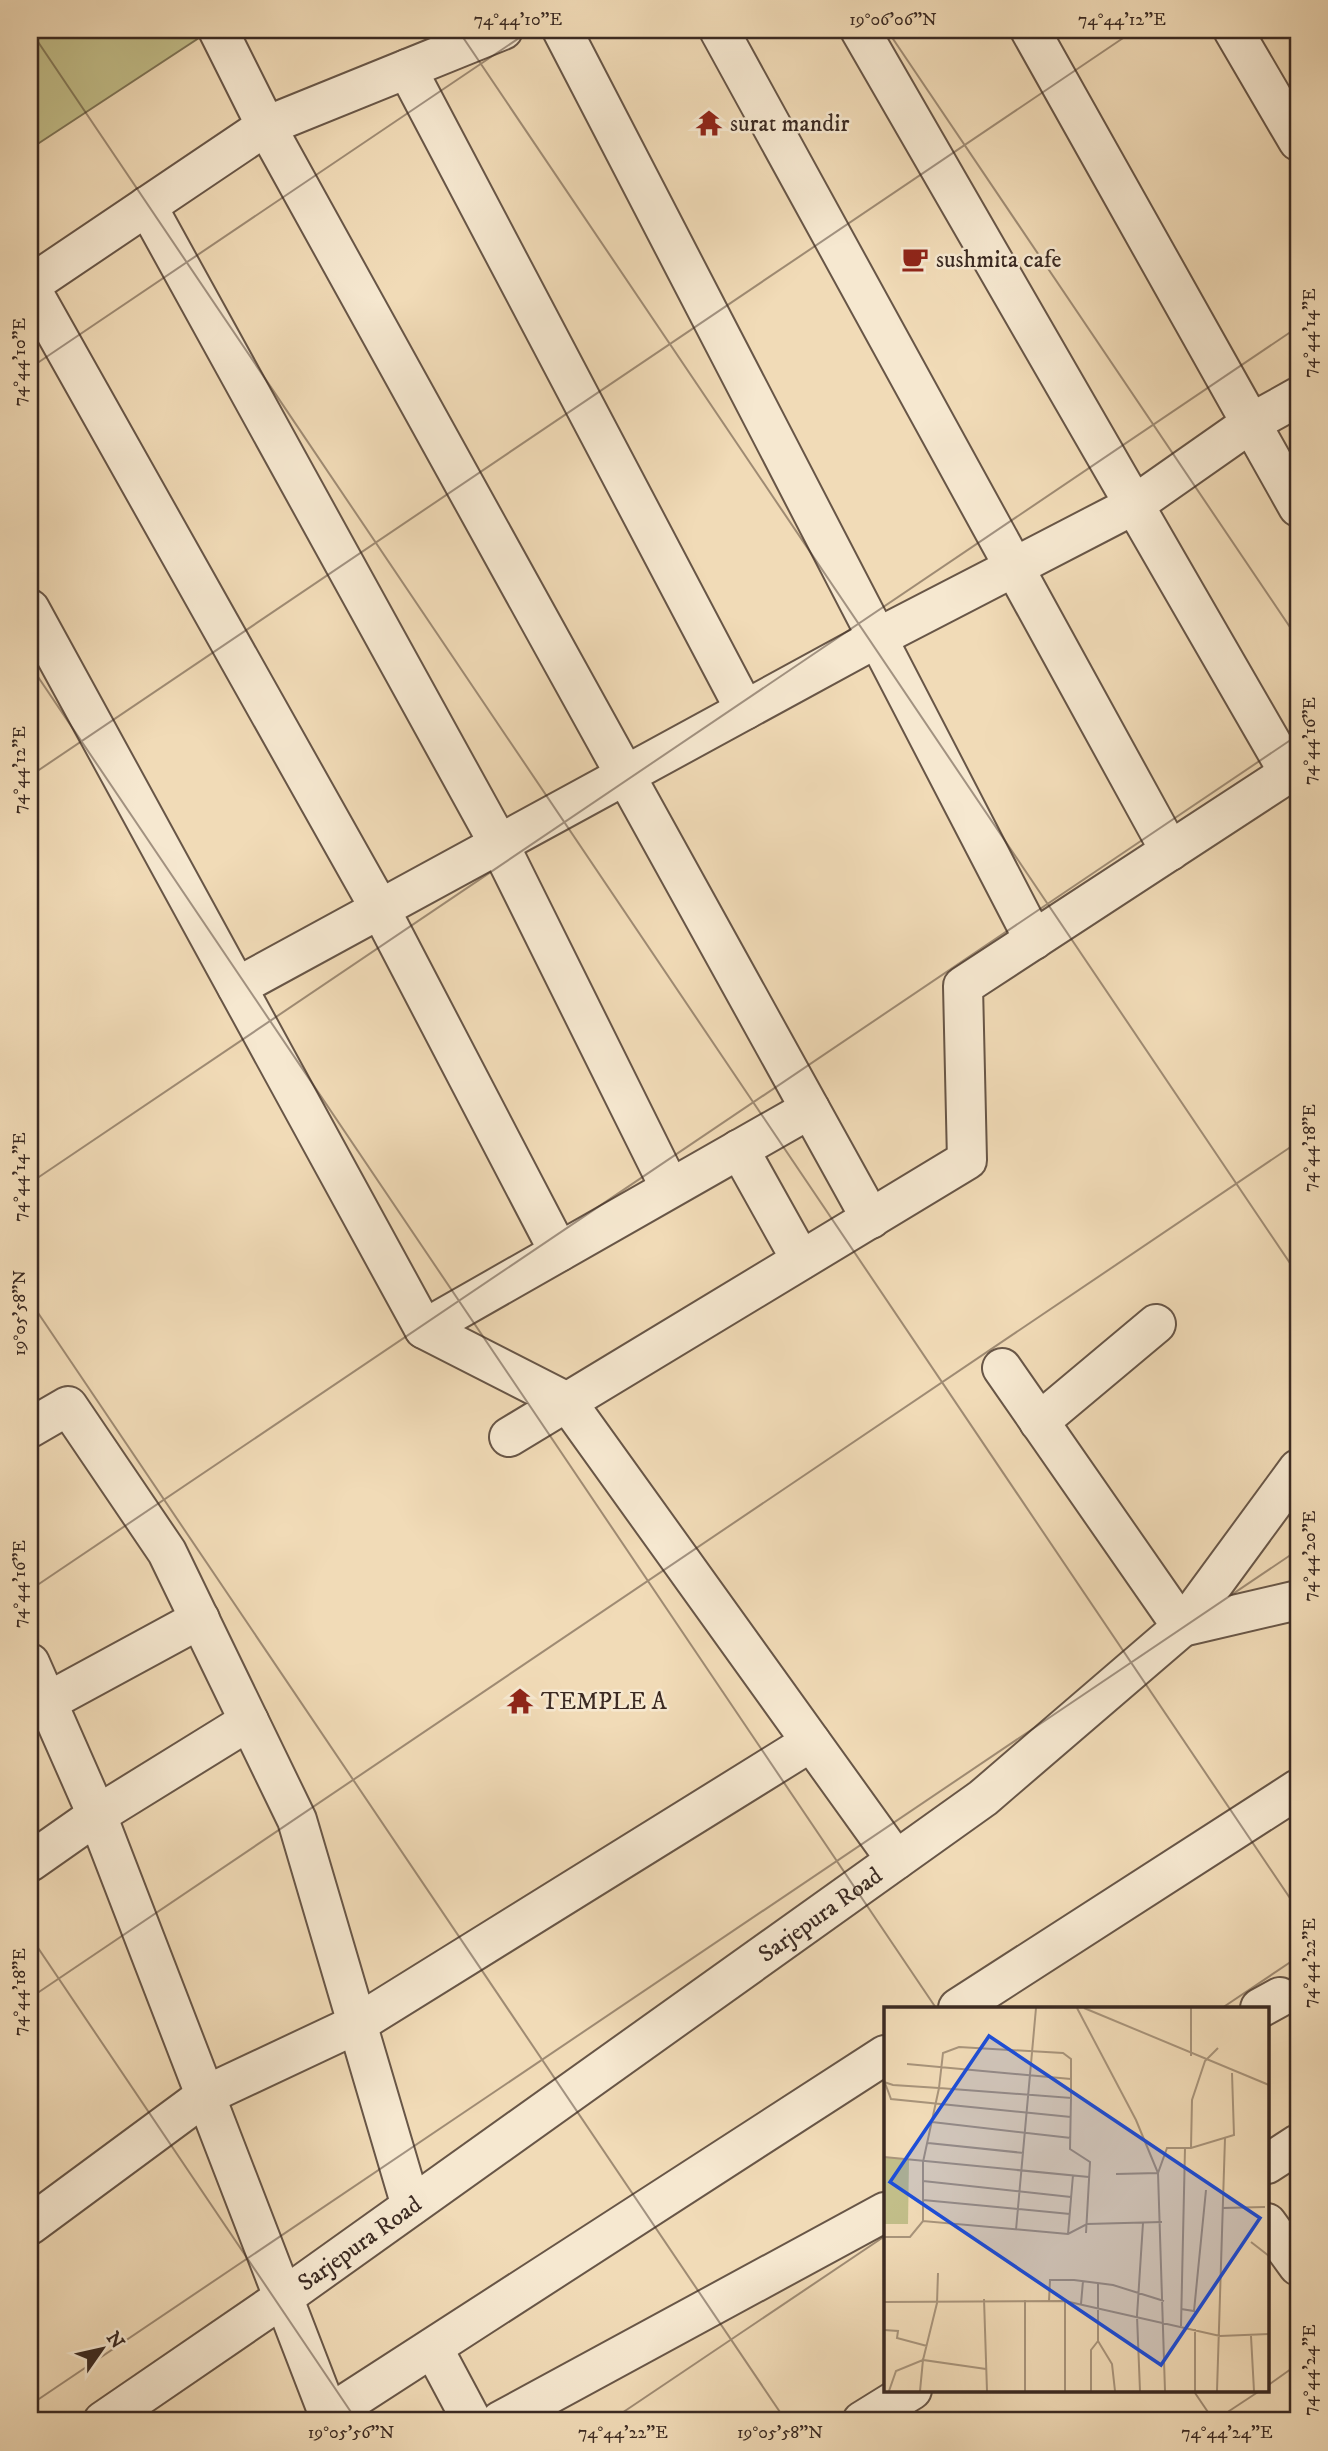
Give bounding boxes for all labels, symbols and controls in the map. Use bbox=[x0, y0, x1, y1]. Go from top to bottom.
text: 74°44'10"E bbox=[474, 9, 563, 31]
text: 19°06'06"N bbox=[849, 9, 937, 31]
text: 74°44'12"E bbox=[1078, 9, 1166, 31]
temple icon: surat mandir bbox=[694, 108, 724, 138]
place label: surat mandir bbox=[730, 109, 849, 139]
cafe icon: sushmita cafe bbox=[900, 244, 930, 274]
place label: sushmita cafe bbox=[936, 245, 1061, 275]
text: 74°44'14"E bbox=[1299, 288, 1321, 378]
text: 74°44'10"E bbox=[9, 317, 31, 406]
text: 74°44'16"E bbox=[1299, 697, 1321, 785]
text: 74°44'12"E bbox=[9, 726, 31, 814]
text: 74°44'18"E bbox=[1299, 1104, 1321, 1192]
text: 74°44'14"E bbox=[9, 1132, 31, 1222]
text: 19°05'58"N bbox=[9, 1270, 31, 1356]
text: 74°44'20"E bbox=[1299, 1510, 1321, 1601]
text: 74°44'16"E bbox=[9, 1540, 31, 1628]
temple icon: TEMPLE A bbox=[505, 1686, 535, 1716]
place label: TEMPLE A bbox=[541, 1687, 667, 1717]
street label: Sarjepura Road bbox=[753, 1861, 888, 1970]
text: 74°44'22"E bbox=[1299, 1918, 1321, 2008]
text: 74°44'18"E bbox=[9, 1948, 31, 2036]
inset map bbox=[884, 2007, 1268, 2392]
street label: Sarjepura Road bbox=[292, 2190, 428, 2298]
north arrow bbox=[66, 2314, 136, 2384]
text: 74°44'24"E bbox=[1299, 2324, 1321, 2416]
text: N bbox=[101, 2327, 129, 2354]
text: 19°05'56"N bbox=[308, 2422, 395, 2444]
text: 74°44'22"E bbox=[578, 2422, 668, 2444]
text: 19°05'58"N bbox=[737, 2422, 823, 2444]
text: 74°44'24"E bbox=[1181, 2422, 1273, 2444]

